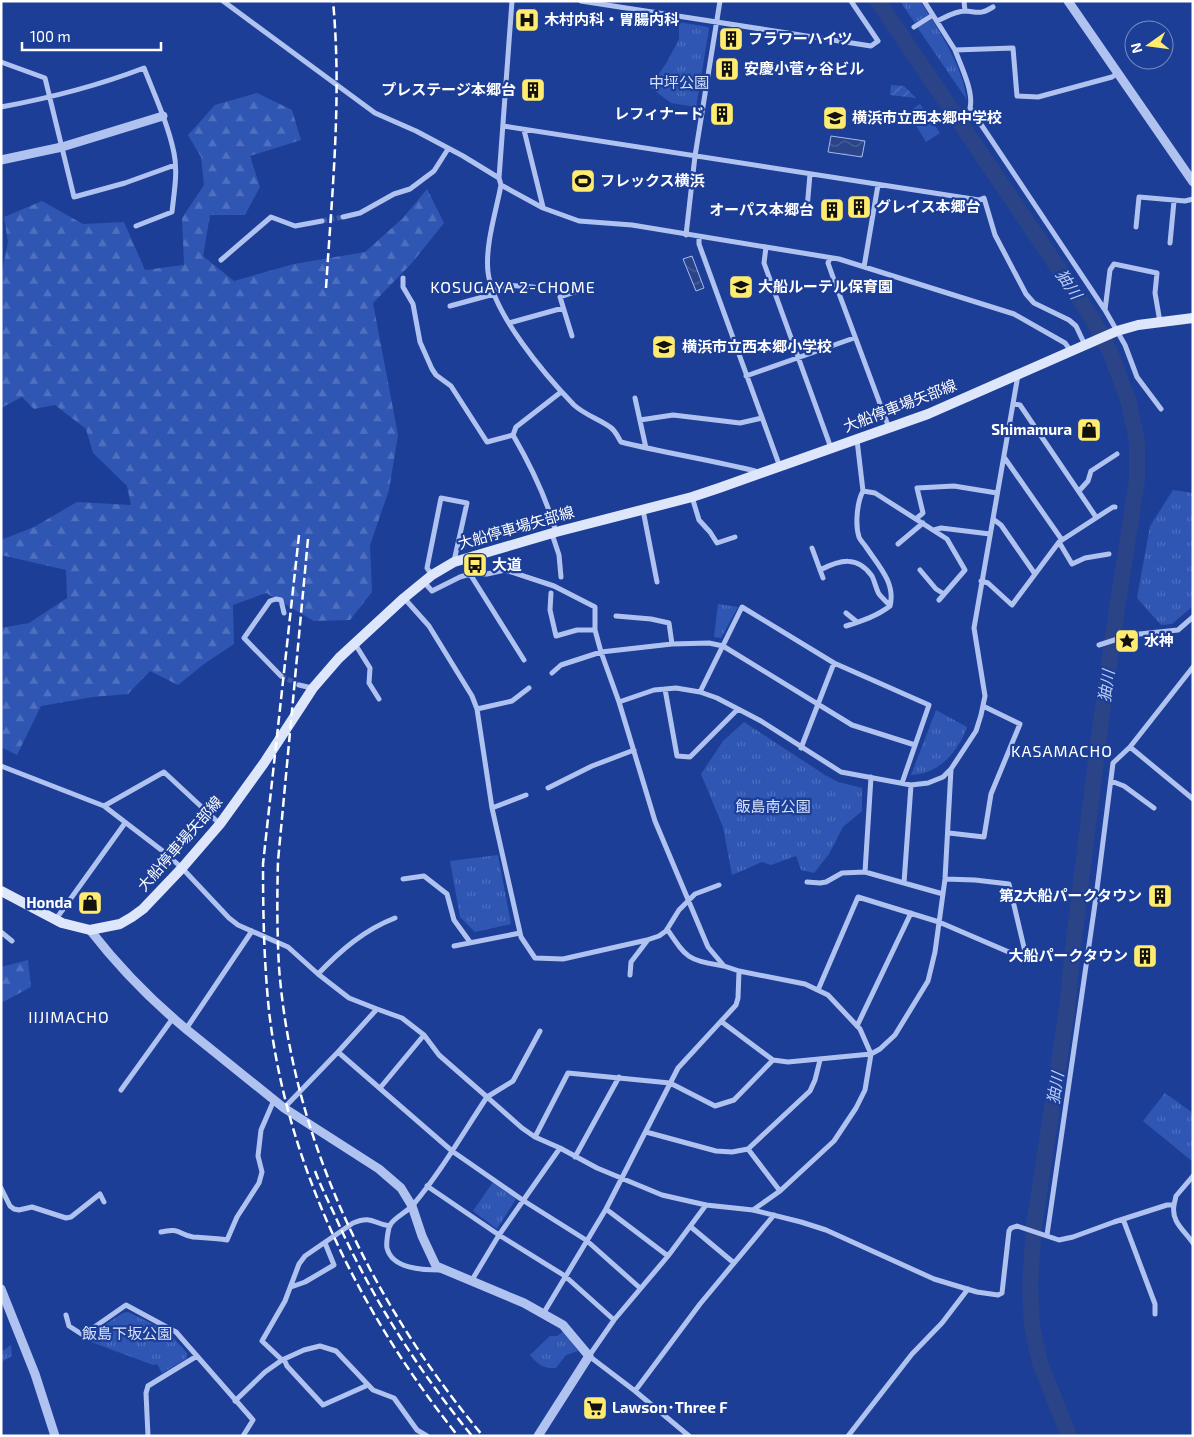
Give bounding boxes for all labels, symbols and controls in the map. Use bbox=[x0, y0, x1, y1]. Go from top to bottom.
hospital icon: 木村内科・胃腸内科 bbox=[514, 7, 540, 33]
place label: 木村内科・胃腸内科 bbox=[544, 10, 679, 28]
scale bar bbox=[22, 20, 161, 52]
north arrow bbox=[1124, 20, 1174, 70]
building icon: フラワーハイツ bbox=[718, 26, 744, 52]
text: 100 m bbox=[30, 27, 71, 45]
place label: フラワーハイツ bbox=[748, 29, 852, 47]
text: N bbox=[1126, 41, 1145, 55]
building icon: 安慶小菅ヶ谷ビル bbox=[714, 56, 740, 82]
place label: 安慶小菅ヶ谷ビル bbox=[744, 59, 864, 77]
park label: 中坪公園 bbox=[649, 73, 709, 91]
building icon: プレステージ本郷台 bbox=[520, 77, 546, 103]
place label: プレステージ本郷台 bbox=[381, 80, 516, 98]
building icon: レフィナード bbox=[709, 101, 735, 127]
place label: レフィナード bbox=[614, 104, 704, 122]
school or university icon: 横浜市立西本郷中学校 bbox=[822, 105, 848, 131]
place label: 横浜市立西本郷中学校 bbox=[852, 108, 1002, 126]
sports icon: フレックス横浜 bbox=[570, 168, 596, 194]
place label: フレックス横浜 bbox=[600, 171, 706, 189]
building icon: グレイス本郷台 bbox=[846, 194, 872, 220]
building icon: オーパス本郷台 bbox=[819, 197, 845, 223]
place label: グレイス本郷台 bbox=[876, 197, 981, 215]
place label: オーパス本郷台 bbox=[709, 200, 814, 218]
water label: 㹨川 bbox=[1053, 265, 1087, 304]
school or university icon: 大船ルーテル保育園 bbox=[728, 274, 754, 300]
district label: KOSUGAYA 2-CHOME bbox=[430, 277, 596, 296]
place label: 大船ルーテル保育園 bbox=[758, 277, 893, 295]
school or university icon: 横浜市立西本郷小学校 bbox=[651, 334, 677, 360]
place label: 横浜市立西本郷小学校 bbox=[682, 337, 832, 355]
street label: 大船停車場矢部線 bbox=[840, 375, 959, 435]
shop icon: Shimamura bbox=[1076, 417, 1102, 443]
place label: Shimamura bbox=[991, 420, 1072, 438]
street label: 大船停車場矢部線 bbox=[456, 502, 576, 552]
bus stop icon: 大道 bbox=[462, 552, 488, 578]
place label: 大道 bbox=[492, 555, 522, 573]
place icon: 水神 bbox=[1114, 628, 1140, 654]
place label: 水神 bbox=[1144, 631, 1174, 649]
water label: 㹨川 bbox=[1094, 667, 1117, 703]
district label: KASAMACHO bbox=[1011, 741, 1113, 760]
street label: 大船停車場矢部線 bbox=[133, 792, 225, 895]
park label: 飯島南公園 bbox=[735, 797, 811, 815]
building icon: 第2大船パークタウン bbox=[1147, 883, 1173, 909]
place label: 第2大船パークタウン bbox=[999, 886, 1142, 904]
shop icon: Honda bbox=[77, 890, 103, 916]
place label: Honda bbox=[26, 893, 72, 911]
building icon: 大船パークタウン bbox=[1132, 943, 1158, 969]
place label: 大船パークタウン bbox=[1009, 946, 1128, 964]
district label: IIJIMACHO bbox=[28, 1007, 110, 1026]
water label: 㹨川 bbox=[1043, 1069, 1067, 1105]
park label: 飯島下坂公園 bbox=[82, 1324, 172, 1342]
supermarket icon: Lawson･Three F bbox=[582, 1395, 608, 1421]
place label: Lawson･Three F bbox=[612, 1398, 728, 1416]

